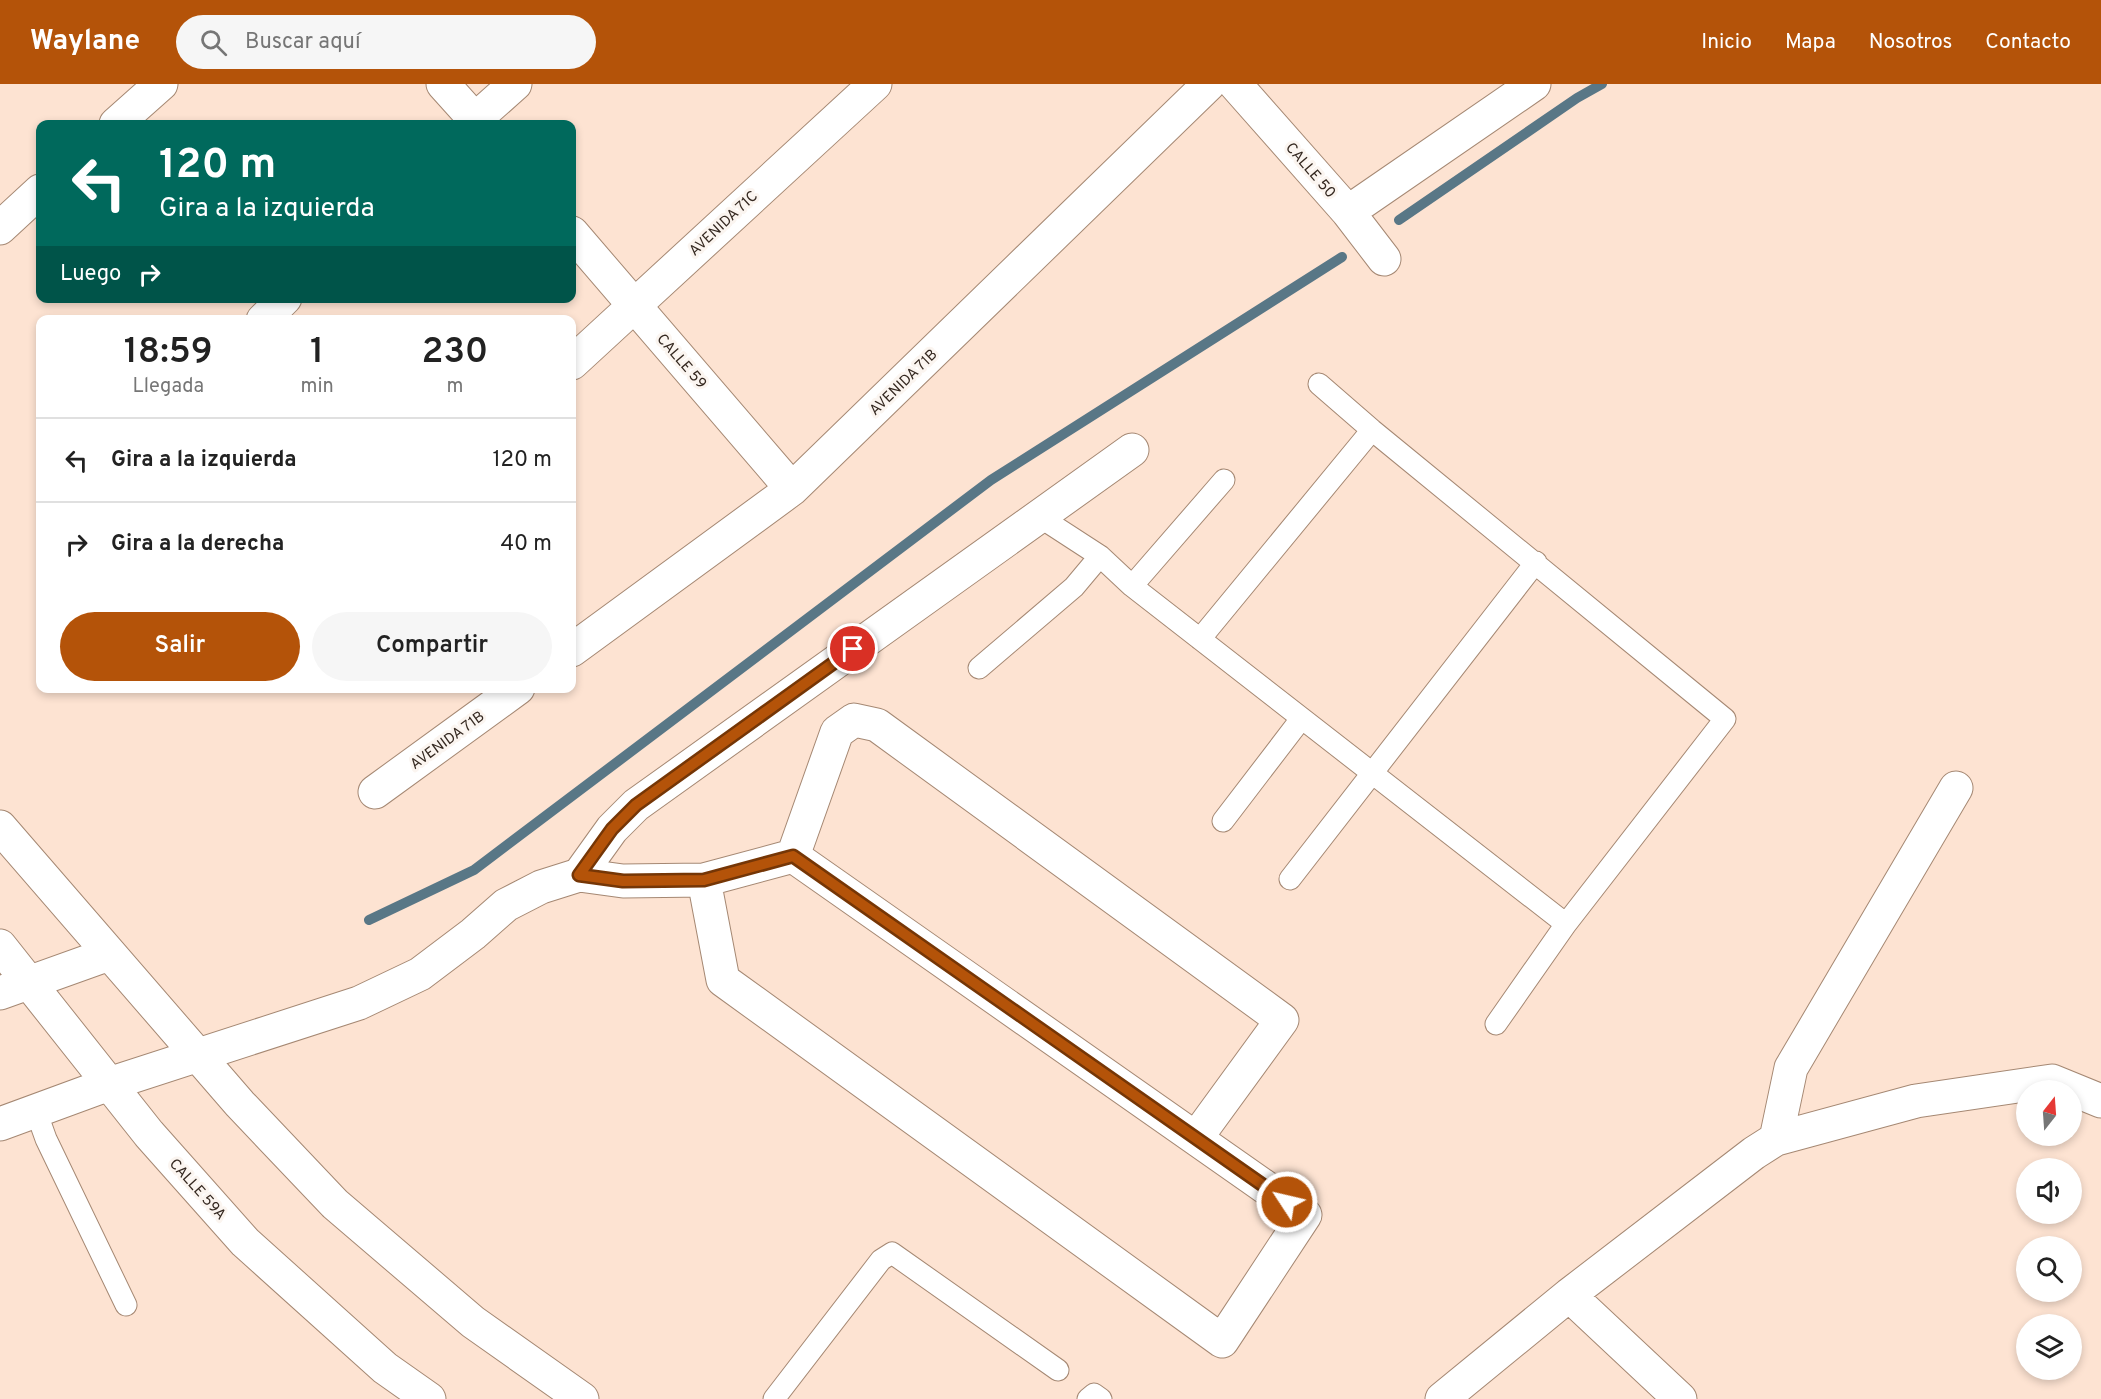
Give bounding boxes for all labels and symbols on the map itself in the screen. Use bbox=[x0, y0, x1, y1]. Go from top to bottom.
street label: CALLE 50 bbox=[1281, 139, 1339, 203]
street label: AVENIDA 71C bbox=[686, 187, 762, 261]
street label: CALLE 59 bbox=[652, 331, 710, 393]
street label: AVENIDA 71B bbox=[866, 346, 942, 420]
pin bbox=[827, 623, 878, 674]
street label: AVENIDA 71B bbox=[407, 708, 489, 775]
north arrow bbox=[2016, 1080, 2082, 1146]
street label: CALLE 59A bbox=[164, 1155, 229, 1225]
position arrow bbox=[1255, 1170, 1319, 1234]

